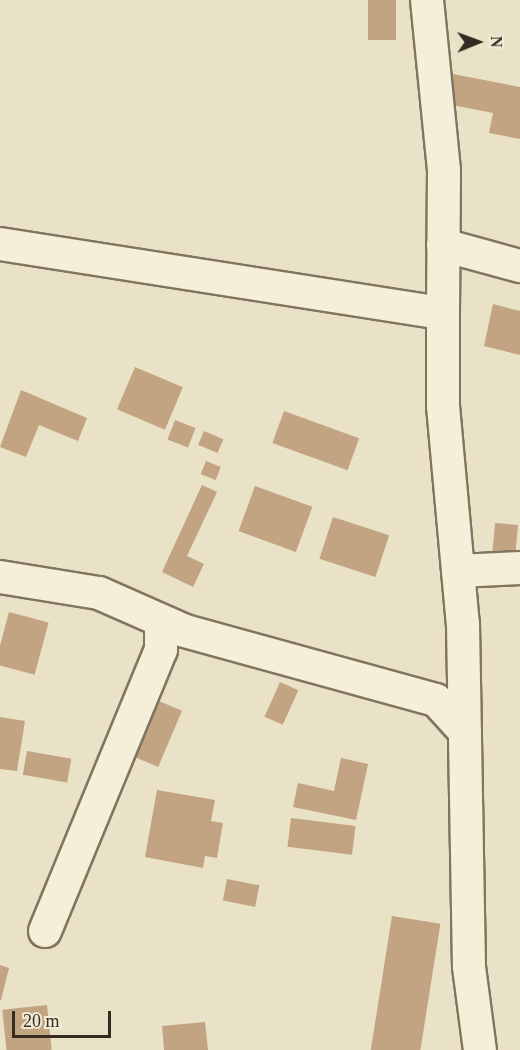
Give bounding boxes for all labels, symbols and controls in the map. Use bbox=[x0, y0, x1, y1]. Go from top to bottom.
north arrow bbox=[448, 12, 508, 72]
text: N bbox=[488, 36, 505, 48]
scale bar bbox=[15, 999, 114, 1037]
text: 20 m bbox=[23, 1011, 60, 1031]

